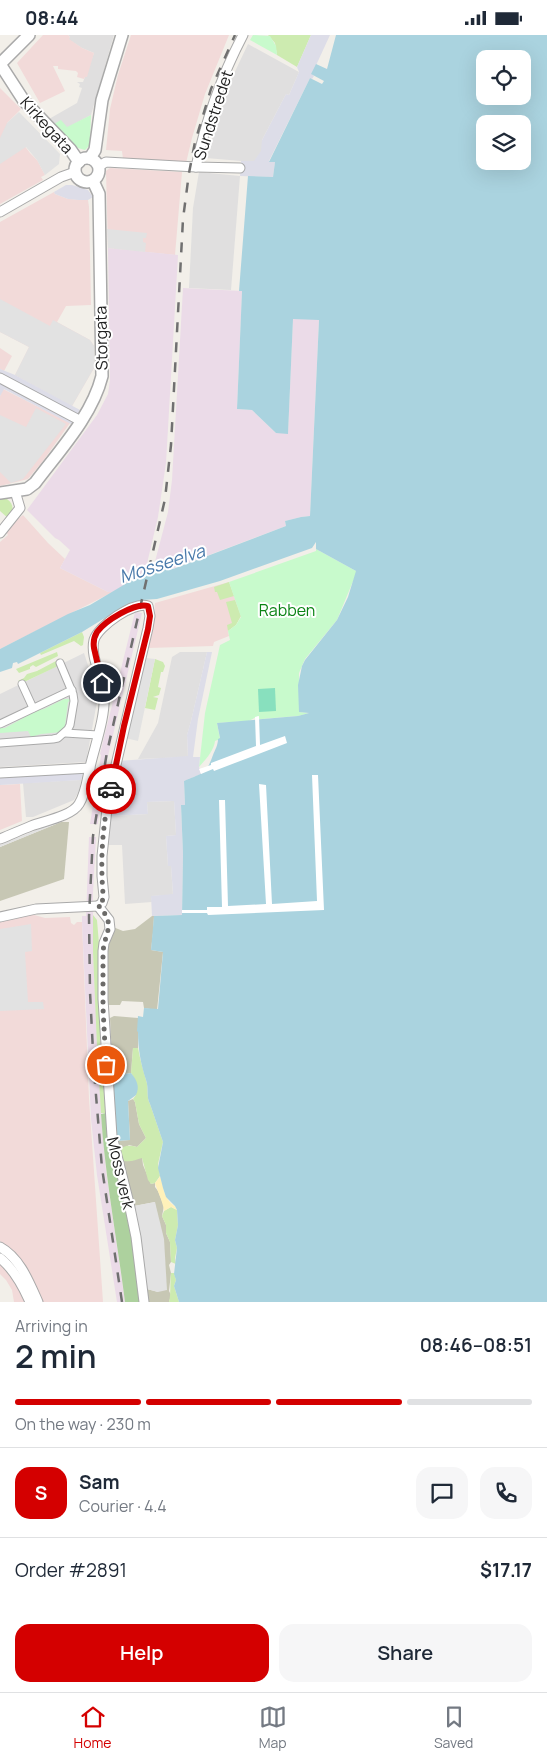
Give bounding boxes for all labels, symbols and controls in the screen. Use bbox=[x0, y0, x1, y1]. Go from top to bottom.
text: 08:44 bbox=[25, 5, 79, 31]
map controls bbox=[476, 50, 531, 170]
button: locate bbox=[476, 50, 531, 105]
street label: Sundstredet bbox=[188, 67, 238, 163]
street label: Kirkegata bbox=[15, 92, 79, 158]
button: layers bbox=[476, 115, 531, 170]
street label: Storgata bbox=[89, 306, 113, 370]
water label: Mosseelva bbox=[116, 538, 208, 588]
park label: Rabben bbox=[259, 599, 315, 621]
pin bbox=[81, 662, 123, 704]
icon: home bbox=[88, 669, 116, 697]
courier bbox=[86, 764, 136, 814]
icon: car bbox=[97, 775, 125, 803]
pin bbox=[85, 1044, 127, 1086]
icon: bag bbox=[92, 1051, 120, 1079]
street label: Moss verk bbox=[102, 1135, 140, 1212]
text: Arriving in bbox=[15, 1315, 88, 1337]
text: 08:46–08:51 bbox=[420, 1332, 532, 1358]
text: 2 min bbox=[15, 1334, 97, 1378]
text: On the way · 230 m bbox=[15, 1413, 151, 1435]
button: chat bbox=[416, 1467, 468, 1519]
button: phone bbox=[480, 1467, 532, 1519]
text: Sam bbox=[79, 1469, 120, 1495]
text: S bbox=[35, 1480, 47, 1506]
text: Courier · 4.4 bbox=[79, 1495, 167, 1517]
text: Order #2891 bbox=[15, 1557, 127, 1583]
text: $17.17 bbox=[480, 1557, 532, 1583]
button: Help bbox=[15, 1624, 269, 1682]
button: Share bbox=[279, 1624, 532, 1682]
tab: Home bbox=[74, 1703, 111, 1752]
tab: Map bbox=[259, 1703, 287, 1752]
tab: Saved bbox=[434, 1703, 473, 1752]

